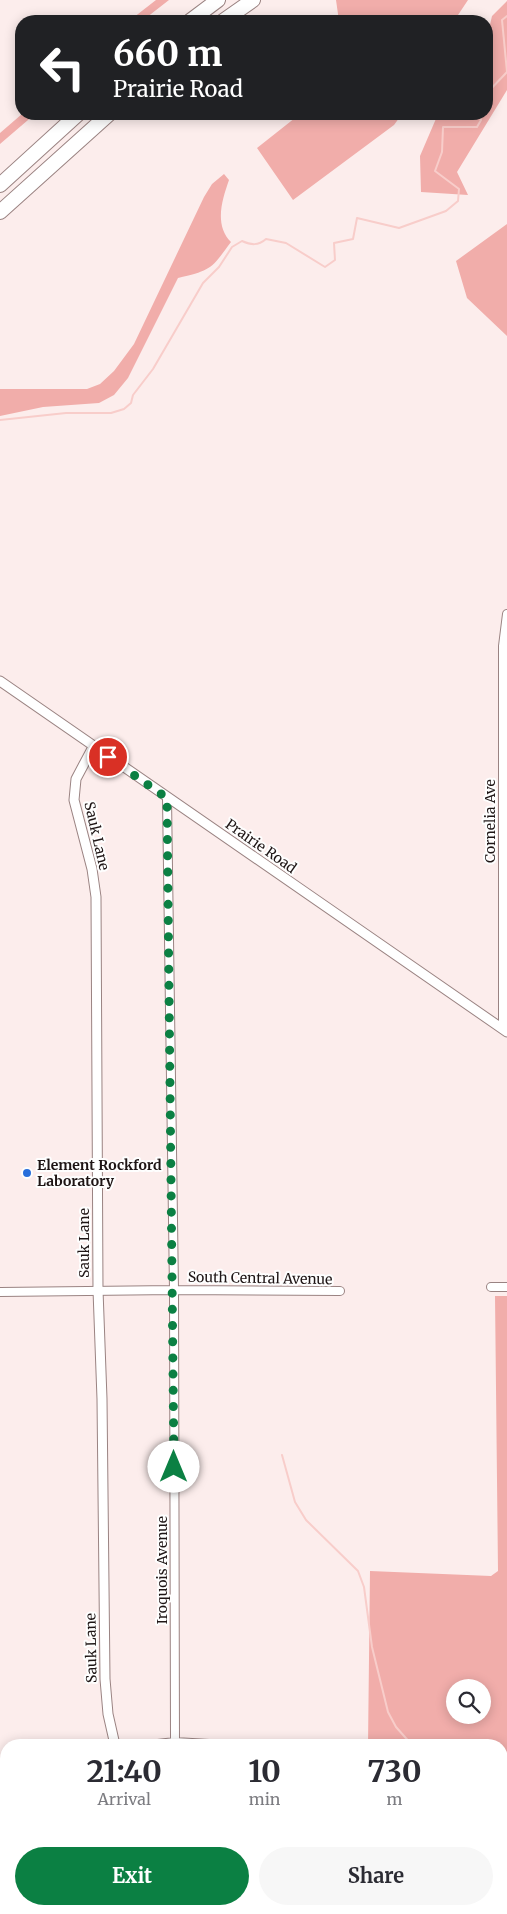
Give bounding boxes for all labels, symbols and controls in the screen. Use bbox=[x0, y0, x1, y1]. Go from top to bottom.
text: 660 m bbox=[113, 32, 223, 76]
icon: left bbox=[30, 35, 95, 100]
text: Prairie Road bbox=[113, 75, 243, 103]
pin bbox=[87, 736, 129, 778]
icon: arrive bbox=[94, 743, 122, 771]
street label: Cornelia Ave bbox=[481, 779, 499, 863]
street label: Sauk Lane bbox=[80, 800, 114, 872]
street label: Prairie Road bbox=[222, 815, 300, 877]
place label: Element Rockford Laboratory bbox=[37, 1156, 162, 1190]
marker: Element Rockford Laboratory bbox=[21, 1167, 33, 1179]
street label: Sauk Lane bbox=[75, 1208, 93, 1278]
street label: South Central Avenue bbox=[188, 1268, 332, 1288]
position arrow bbox=[147, 1440, 199, 1492]
street label: Iroquois Avenue bbox=[153, 1516, 171, 1624]
street label: Sauk Lane bbox=[81, 1613, 101, 1683]
map controls bbox=[446, 1679, 491, 1724]
button: search bbox=[446, 1679, 491, 1724]
text: 21:40 bbox=[86, 1752, 162, 1790]
text: 10 bbox=[248, 1752, 281, 1790]
text: 730 bbox=[367, 1752, 422, 1790]
text: Arrival bbox=[97, 1789, 151, 1809]
text: min bbox=[249, 1789, 280, 1809]
text: m bbox=[386, 1789, 402, 1809]
button: Exit bbox=[15, 1847, 249, 1905]
button: Share bbox=[259, 1847, 493, 1905]

